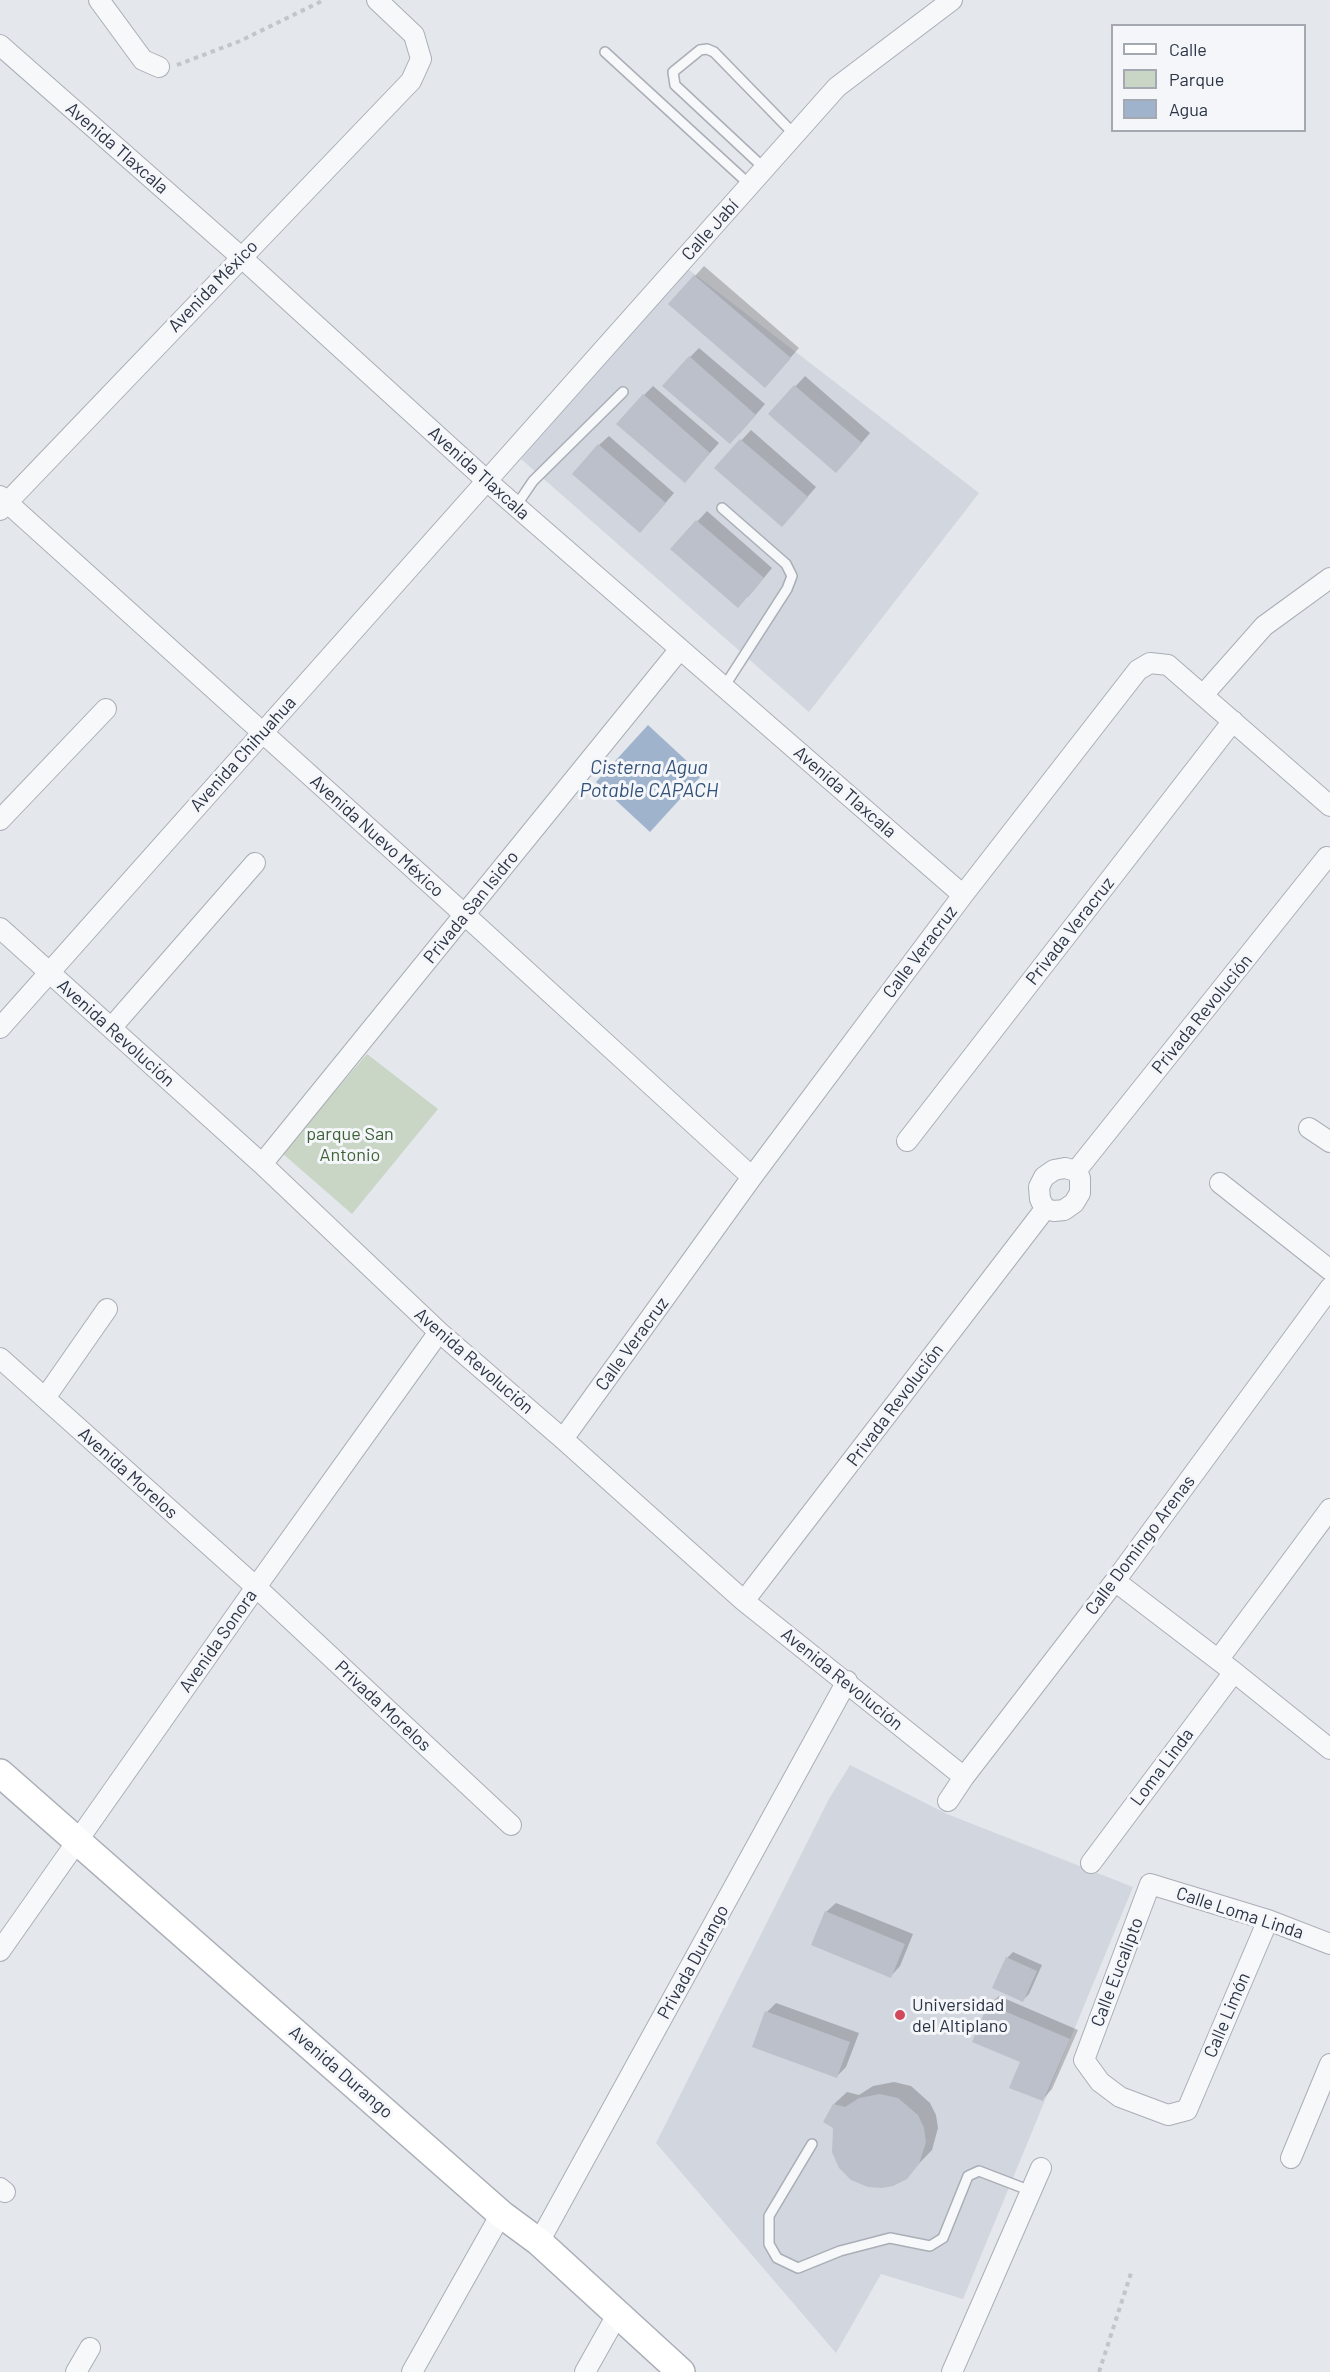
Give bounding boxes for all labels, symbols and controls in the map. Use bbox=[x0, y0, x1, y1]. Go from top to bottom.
legend bbox=[1111, 24, 1306, 132]
text: Calle bbox=[1169, 38, 1207, 60]
text: Parque bbox=[1169, 68, 1224, 90]
street label: Avenida Tlaxcala bbox=[61, 98, 173, 198]
text: Agua bbox=[1169, 98, 1208, 120]
street label: Calle Jabí bbox=[677, 195, 743, 265]
street label: Avenida México bbox=[164, 235, 262, 337]
street label: Avenida Tlaxcala bbox=[424, 422, 534, 524]
street label: Avenida Chihuahua bbox=[186, 692, 300, 816]
street label: Avenida Tlaxcala bbox=[789, 742, 901, 842]
water label: Cisterna Agua Potable CAPACH bbox=[580, 755, 718, 802]
street label: Avenida Nuevo México bbox=[306, 770, 448, 902]
street label: Privada San Isidro bbox=[419, 846, 523, 968]
street label: Privada Veracruz bbox=[1021, 873, 1119, 989]
street label: Calle Veracruz bbox=[878, 902, 962, 1002]
street label: Privada Revolución bbox=[1147, 950, 1257, 1078]
street label: Avenida Revolución bbox=[53, 975, 179, 1091]
park label: parque San Antonio bbox=[306, 1123, 394, 1166]
street label: Calle Veracruz bbox=[591, 1293, 673, 1395]
street label: Avenida Revolución bbox=[410, 1303, 538, 1419]
street label: Privada Revolución bbox=[842, 1340, 948, 1470]
street label: Avenida Morelos bbox=[74, 1423, 182, 1523]
street label: Calle Domingo Arenas bbox=[1080, 1471, 1200, 1619]
street label: Avenida Sonora bbox=[175, 1585, 261, 1697]
street label: Avenida Revolución bbox=[777, 1623, 907, 1735]
street label: Privada Morelos bbox=[331, 1656, 435, 1756]
street label: Loma Linda bbox=[1126, 1724, 1198, 1810]
street label: Calle Loma Linda bbox=[1174, 1882, 1306, 1944]
street label: Privada Durango bbox=[653, 1901, 733, 2023]
street label: Calle Eucalipto bbox=[1086, 1914, 1148, 2030]
street label: Calle Limón bbox=[1199, 1969, 1255, 2061]
place label: Universidad del Altiplano bbox=[912, 1994, 1008, 2036]
marker: Universidad del Altiplano bbox=[893, 2008, 907, 2022]
street label: Avenida Durango bbox=[285, 2021, 397, 2123]

